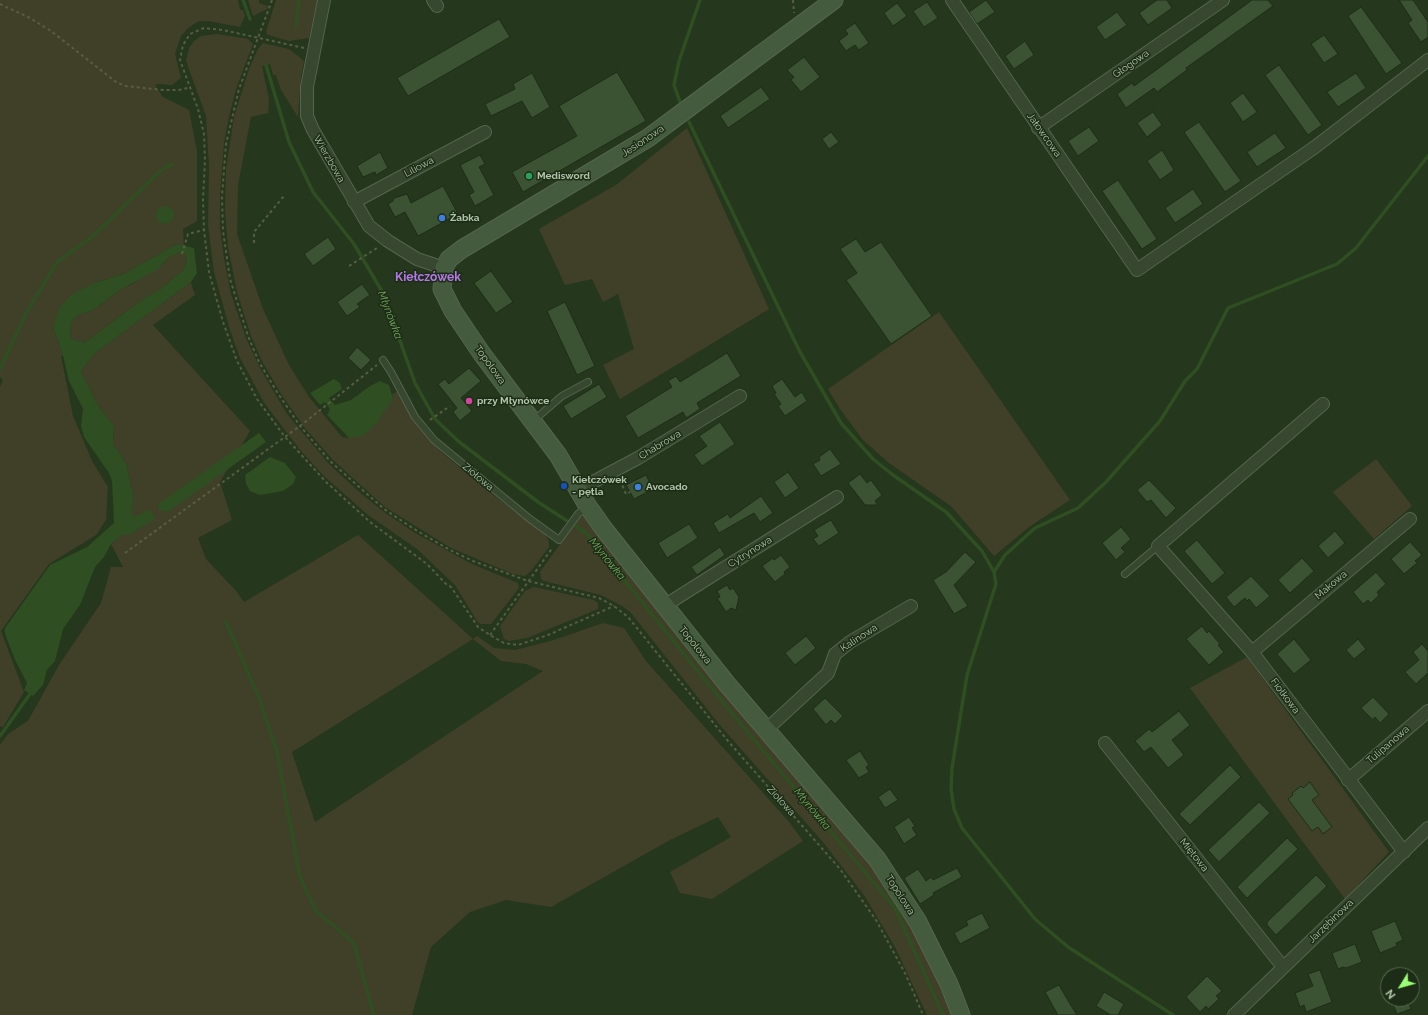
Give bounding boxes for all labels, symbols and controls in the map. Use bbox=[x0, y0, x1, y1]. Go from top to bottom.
street label: Głogowa bbox=[1111, 47, 1151, 81]
street label: Jałowcowa bbox=[1024, 110, 1064, 160]
street label: Jesionowa bbox=[619, 122, 667, 160]
street label: Wierzbowa bbox=[311, 133, 347, 185]
street label: Liliowa bbox=[402, 154, 436, 180]
place label: Medisword bbox=[537, 170, 590, 182]
marker: Medisword bbox=[524, 171, 534, 181]
place label: Żabka bbox=[450, 212, 480, 224]
marker: Żabka bbox=[437, 213, 447, 223]
district label: Kiełczówek bbox=[395, 270, 461, 284]
water label: Młynówka bbox=[375, 289, 405, 341]
street label: Topolowa bbox=[472, 343, 508, 387]
place label: przy Młynówce bbox=[477, 395, 549, 407]
marker: przy Młynówce bbox=[464, 396, 474, 406]
street label: Chabrowa bbox=[637, 428, 683, 462]
street label: Ziołowa bbox=[460, 461, 496, 493]
place label: Kiełczówek - pętla bbox=[572, 474, 627, 498]
marker: Kiełczówek - pętla bbox=[559, 481, 569, 491]
place label: Avocado bbox=[646, 481, 688, 493]
marker: Avocado bbox=[633, 482, 643, 492]
street label: Cytrynowa bbox=[726, 534, 774, 570]
water label: Młynówka bbox=[586, 535, 628, 583]
street label: Makowa bbox=[1312, 568, 1350, 602]
street label: Kalinowa bbox=[838, 622, 880, 654]
street label: Topolowa bbox=[676, 624, 714, 666]
street label: Fiołkowa bbox=[1268, 676, 1302, 716]
street label: Tulipanowa bbox=[1364, 723, 1412, 767]
street label: Ziołowa bbox=[764, 783, 798, 819]
water label: Młynówka bbox=[791, 785, 833, 833]
street label: Miętowa bbox=[1177, 836, 1211, 874]
street label: Topolowa bbox=[883, 873, 917, 917]
street label: Jarzębinowa bbox=[1306, 897, 1356, 945]
north arrow bbox=[1380, 967, 1420, 1007]
text: N bbox=[1383, 987, 1399, 1001]

